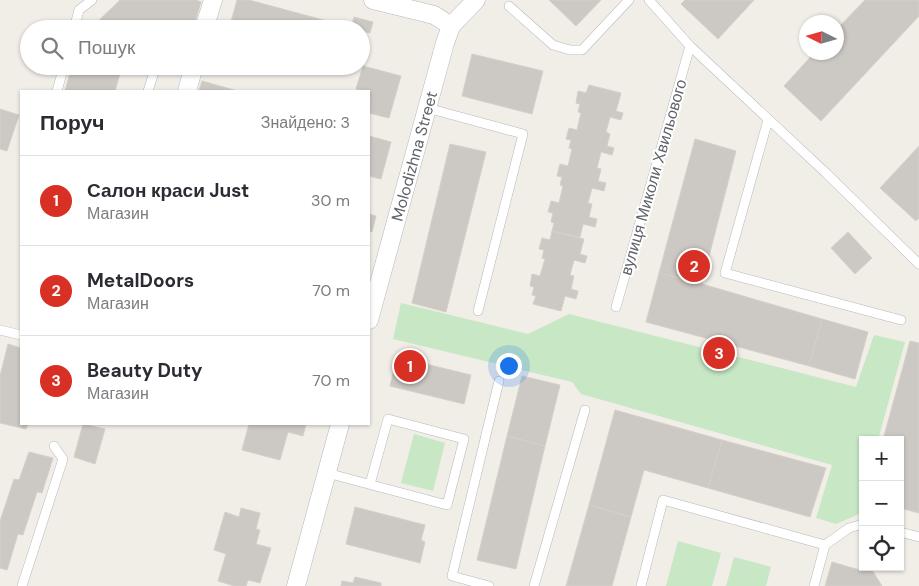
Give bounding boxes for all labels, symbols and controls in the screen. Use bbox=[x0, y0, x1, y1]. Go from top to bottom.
north arrow bbox=[799, 15, 844, 60]
search box bbox=[20, 20, 370, 75]
icon: search bbox=[38, 34, 66, 62]
text: Пошук bbox=[78, 35, 135, 60]
street label: вулиця Миколи Хвильового bbox=[615, 77, 692, 278]
street label: Molodizhna Street bbox=[387, 89, 442, 224]
text: Поруч bbox=[40, 109, 104, 137]
text: Знайдено: 3 bbox=[261, 112, 350, 133]
text: Салон краси Just bbox=[87, 178, 249, 203]
text: 1 bbox=[53, 190, 59, 211]
text: 30 m bbox=[311, 190, 350, 211]
text: Магазин bbox=[87, 203, 149, 224]
pin: 2 bbox=[678, 247, 710, 285]
text: MetalDoors bbox=[87, 268, 194, 293]
text: 2 bbox=[51, 280, 61, 301]
text: 70 m bbox=[312, 280, 350, 301]
text: Магазин bbox=[87, 293, 149, 314]
pin: 3 bbox=[703, 334, 735, 372]
pin: 1 bbox=[394, 347, 426, 385]
your location bbox=[496, 353, 522, 379]
text: Beauty Duty bbox=[87, 358, 202, 383]
text: 3 bbox=[51, 370, 61, 391]
text: 70 m bbox=[312, 370, 350, 391]
text: Магазин bbox=[87, 383, 149, 404]
map controls bbox=[859, 436, 904, 571]
button: + bbox=[859, 436, 904, 481]
button: − bbox=[859, 481, 904, 526]
button: locate bbox=[859, 526, 904, 571]

